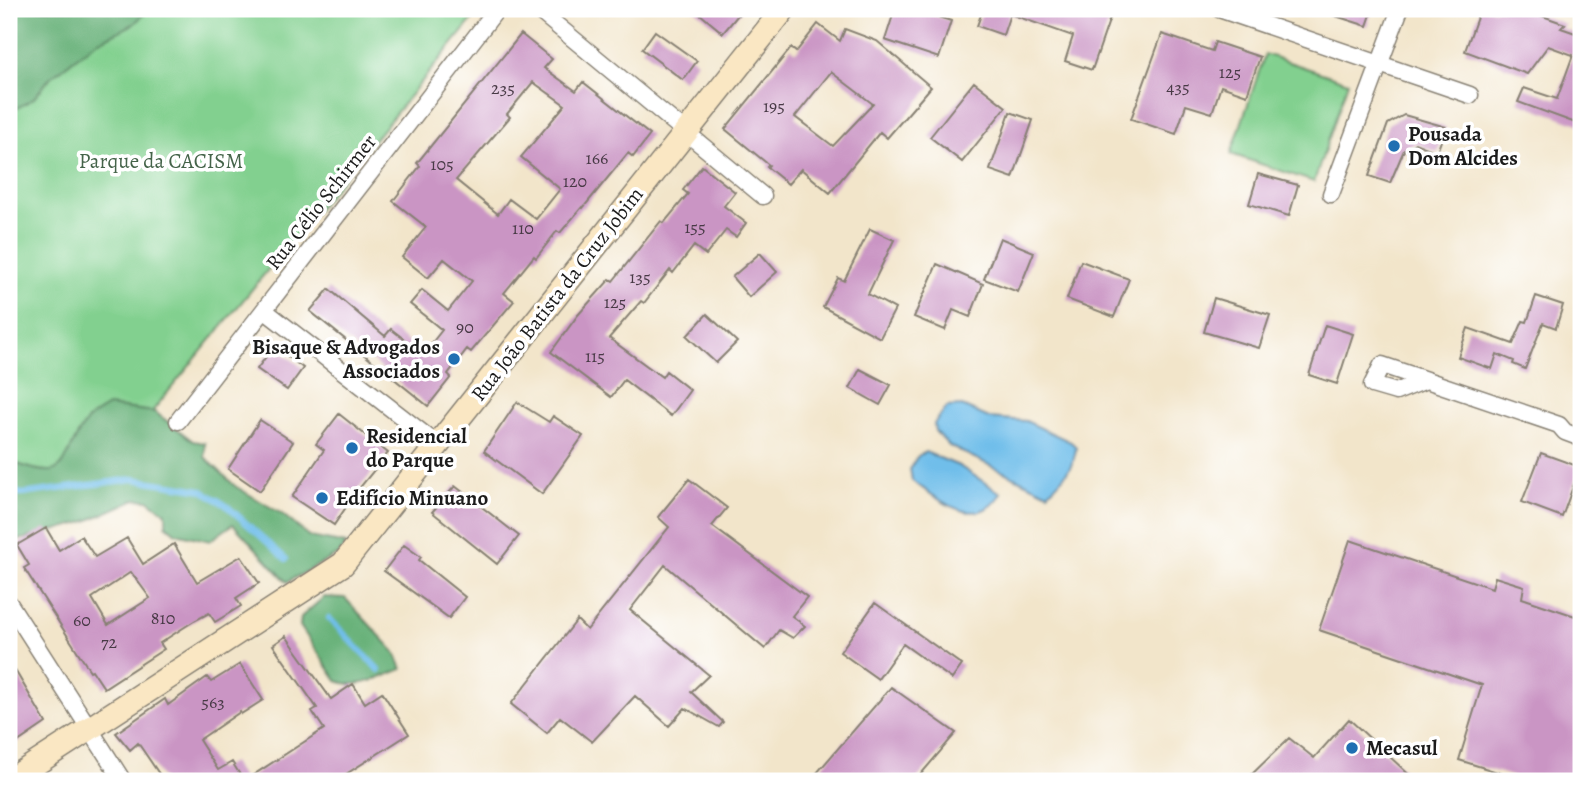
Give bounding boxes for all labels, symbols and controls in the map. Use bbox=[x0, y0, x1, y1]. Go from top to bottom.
house number: 125 bbox=[1219, 60, 1241, 84]
house number: 435 bbox=[1166, 75, 1190, 99]
house number: 235 bbox=[491, 76, 515, 100]
house number: 195 bbox=[763, 94, 785, 118]
place label: Pousada Dom Alcides bbox=[1408, 120, 1518, 172]
street label: Rua Célio Schirmer bbox=[259, 128, 383, 276]
marker: Pousada Dom Alcides bbox=[1386, 138, 1402, 154]
house number: 166 bbox=[586, 146, 608, 170]
park label: Parque da CACISM bbox=[79, 147, 243, 175]
house number: 105 bbox=[430, 152, 454, 176]
house number: 120 bbox=[563, 169, 587, 193]
street label: Rua João Batista da Cruz Jobim bbox=[465, 181, 649, 407]
house number: 155 bbox=[684, 215, 706, 239]
house number: 110 bbox=[512, 216, 534, 240]
house number: 135 bbox=[629, 265, 651, 289]
house number: 125 bbox=[604, 290, 626, 314]
house number: 90 bbox=[456, 315, 474, 339]
place label: Bisaque & Advogados Associados bbox=[252, 333, 440, 385]
house number: 115 bbox=[585, 344, 605, 368]
marker: Bisaque & Advogados Associados bbox=[446, 351, 462, 367]
place label: Residencial do Parque bbox=[366, 422, 467, 474]
marker: Residencial do Parque bbox=[344, 440, 360, 456]
place label: Edifício Minuano bbox=[336, 484, 488, 512]
marker: Edifício Minuano bbox=[314, 490, 330, 506]
house number: 810 bbox=[151, 606, 175, 630]
house number: 60 bbox=[73, 608, 91, 632]
house number: 72 bbox=[101, 630, 117, 654]
house number: 563 bbox=[201, 690, 225, 714]
place label: Mecasul bbox=[1366, 734, 1438, 762]
marker: Mecasul bbox=[1344, 740, 1360, 756]

